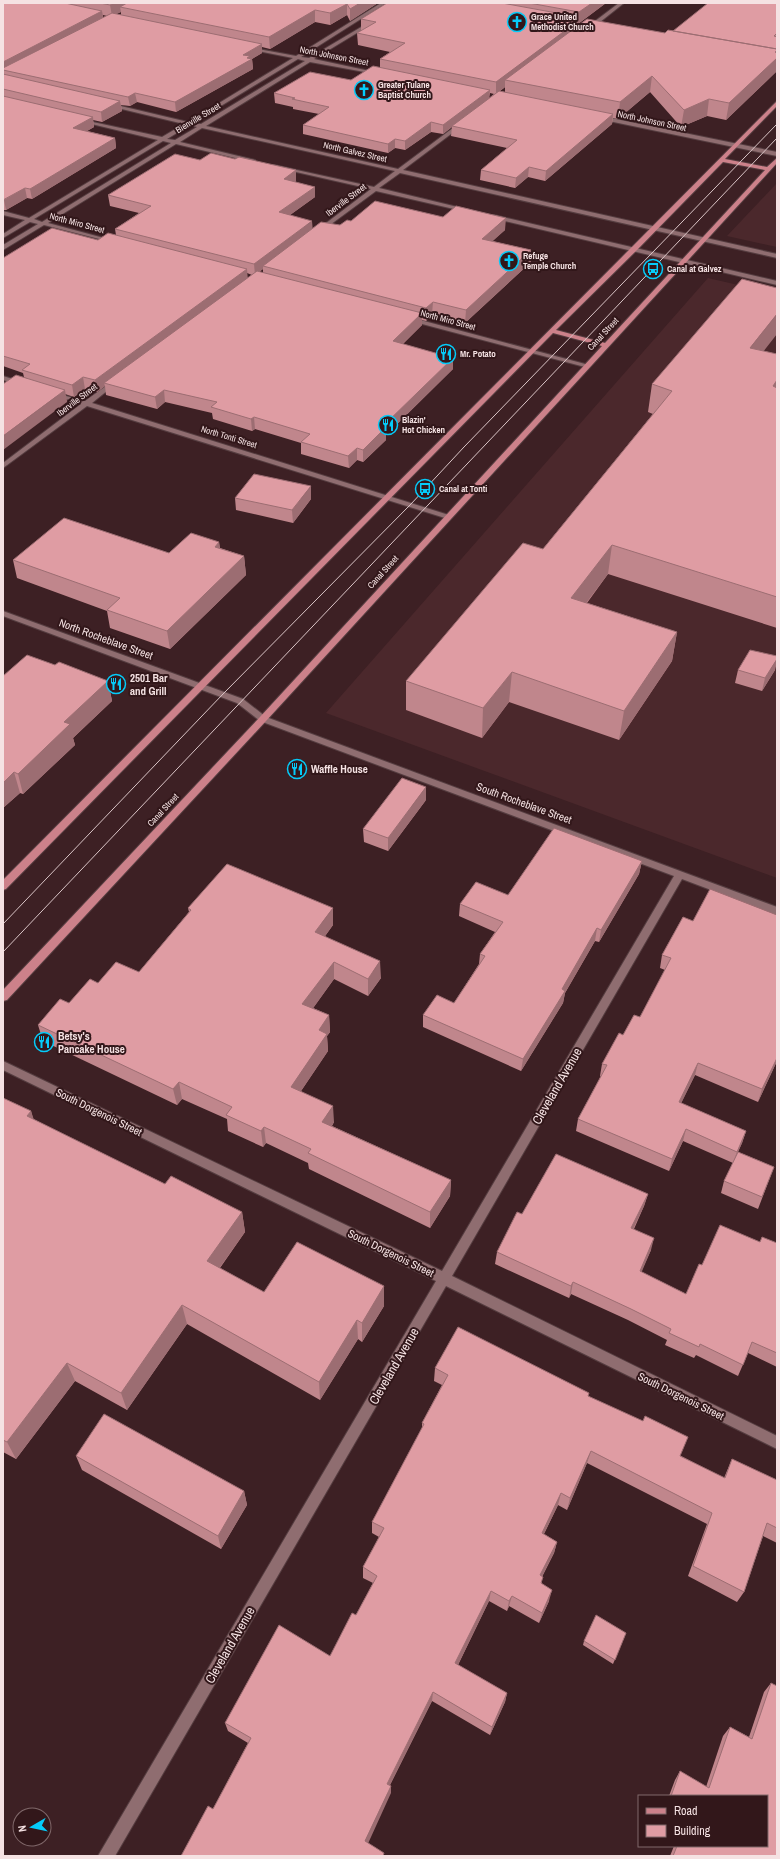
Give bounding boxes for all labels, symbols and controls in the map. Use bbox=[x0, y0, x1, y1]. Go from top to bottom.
church icon: Grace United Methodist Church bbox=[506, 11, 528, 33]
place label: Grace United Methodist Church bbox=[531, 11, 594, 33]
street label: North Johnson Street bbox=[299, 43, 369, 69]
church icon: Greater Tulane Baptist Church bbox=[353, 79, 375, 101]
place label: Greater Tulane Baptist Church bbox=[378, 79, 431, 101]
street label: Bienville Street bbox=[173, 100, 223, 136]
street label: North Johnson Street bbox=[617, 108, 687, 134]
street label: North Galvez Street bbox=[322, 139, 388, 165]
street label: Iberville Street bbox=[323, 181, 369, 219]
street label: North Miro Street bbox=[48, 210, 106, 236]
church icon: Refuge Temple Church bbox=[498, 250, 520, 272]
place label: Refuge Temple Church bbox=[523, 250, 577, 272]
bus stop icon: Canal at Galvez bbox=[642, 258, 664, 280]
place label: Canal at Galvez bbox=[667, 263, 722, 275]
street label: North Miro Street bbox=[419, 307, 477, 333]
street label: Canal Street bbox=[585, 315, 621, 353]
restaurant icon: Mr. Potato bbox=[435, 343, 457, 365]
place label: Mr. Potato bbox=[460, 348, 496, 360]
street label: Iberville Street bbox=[54, 381, 100, 419]
restaurant icon: Blazin' Hot Chicken bbox=[377, 414, 399, 436]
place label: Blazin' Hot Chicken bbox=[402, 414, 446, 436]
street label: North Tonti Street bbox=[200, 423, 258, 451]
bus stop icon: Canal at Tonti bbox=[414, 478, 436, 500]
place label: Canal at Tonti bbox=[439, 483, 487, 495]
street label: Canal Street bbox=[365, 553, 401, 591]
street label: North Rocheblave Street bbox=[57, 616, 155, 663]
place label: 2501 Bar and Grill bbox=[130, 671, 168, 698]
restaurant icon: 2501 Bar and Grill bbox=[105, 673, 127, 695]
restaurant icon: Waffle House bbox=[286, 758, 308, 780]
place label: Waffle House bbox=[311, 762, 368, 776]
street label: South Rocheblave Street bbox=[474, 779, 574, 827]
street label: Canal Street bbox=[145, 791, 181, 829]
place label: Betsy's Pancake House bbox=[58, 1029, 125, 1056]
restaurant icon: Betsy's Pancake House bbox=[33, 1031, 55, 1053]
street label: Cleveland Avenue bbox=[528, 1045, 586, 1127]
street label: South Dorgenois Street bbox=[54, 1085, 145, 1139]
street label: South Dorgenois Street bbox=[346, 1226, 437, 1280]
street label: Cleveland Avenue bbox=[365, 1325, 423, 1407]
street label: South Dorgenois Street bbox=[636, 1369, 727, 1423]
street label: Cleveland Avenue bbox=[201, 1604, 259, 1686]
legend bbox=[638, 1795, 768, 1847]
text: Road bbox=[674, 1803, 698, 1819]
north arrow bbox=[12, 1807, 52, 1847]
text: Building bbox=[674, 1823, 711, 1839]
text: N bbox=[15, 1824, 30, 1833]

